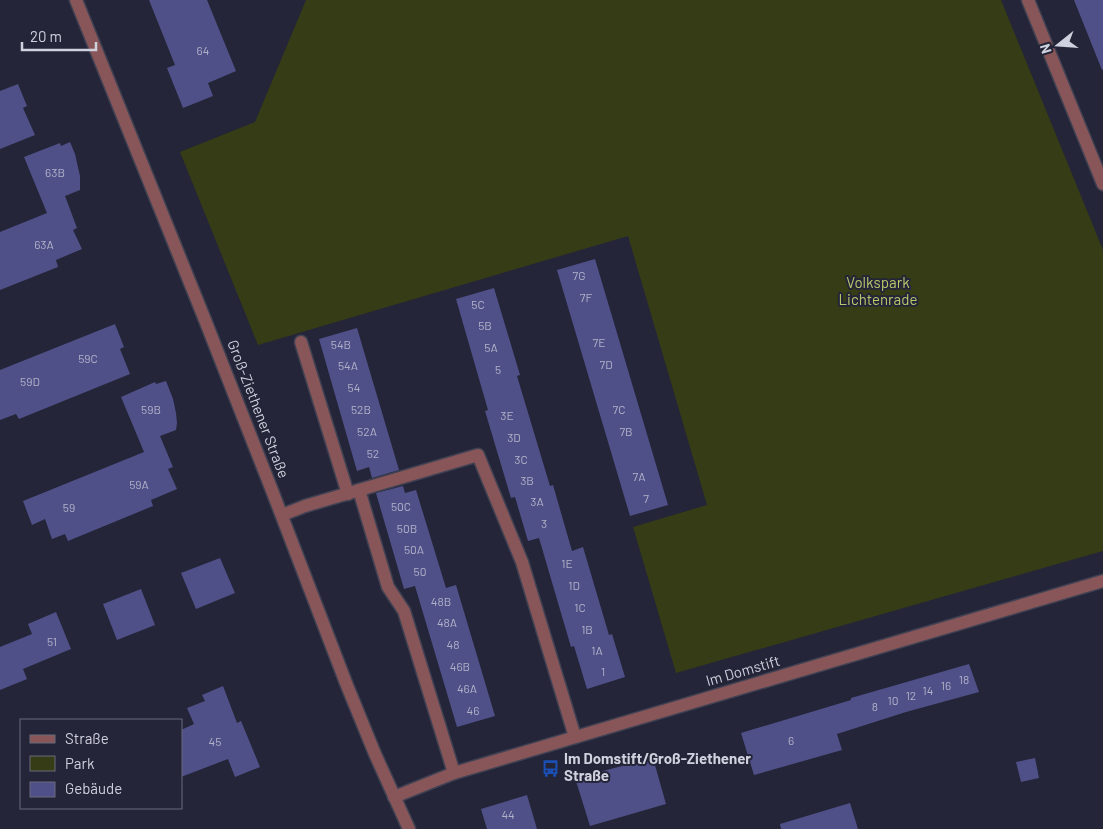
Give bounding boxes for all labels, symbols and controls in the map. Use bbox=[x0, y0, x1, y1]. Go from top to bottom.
scale bar bbox=[22, 20, 96, 52]
north arrow bbox=[1033, 20, 1083, 70]
text: 20 m bbox=[30, 27, 62, 45]
text: N bbox=[1036, 42, 1055, 56]
house number: 64 bbox=[197, 43, 209, 57]
house number: 63B bbox=[45, 165, 65, 179]
house number: 63A bbox=[34, 237, 54, 251]
house number: 7G bbox=[572, 268, 586, 282]
park label: Volkspark Lichtenrade bbox=[839, 273, 917, 308]
house number: 7F bbox=[580, 290, 592, 304]
house number: 5C bbox=[471, 297, 485, 311]
house number: 5B bbox=[478, 318, 492, 332]
house number: 7E bbox=[593, 335, 605, 349]
street label: Groß-Ziethener Straße bbox=[224, 337, 294, 480]
house number: 54B bbox=[331, 337, 351, 351]
house number: 5A bbox=[484, 340, 498, 354]
house number: 59C bbox=[78, 351, 98, 365]
house number: 7D bbox=[599, 357, 613, 371]
house number: 54A bbox=[338, 358, 358, 372]
house number: 5 bbox=[495, 362, 501, 376]
house number: 59D bbox=[20, 374, 40, 388]
house number: 54 bbox=[348, 380, 360, 394]
house number: 59B bbox=[141, 402, 161, 416]
house number: 52B bbox=[351, 402, 371, 416]
house number: 7C bbox=[613, 402, 625, 416]
house number: 3E bbox=[500, 408, 514, 422]
house number: 52A bbox=[357, 424, 377, 438]
house number: 7B bbox=[619, 424, 633, 438]
house number: 3D bbox=[507, 430, 521, 444]
house number: 52 bbox=[367, 446, 379, 460]
house number: 3C bbox=[514, 452, 528, 466]
house number: 7A bbox=[633, 469, 645, 483]
house number: 3B bbox=[520, 473, 534, 487]
house number: 59A bbox=[129, 477, 149, 491]
house number: 7 bbox=[643, 491, 649, 505]
house number: 3A bbox=[530, 494, 544, 508]
house number: 50C bbox=[391, 499, 411, 513]
house number: 59 bbox=[63, 500, 75, 514]
house number: 3 bbox=[541, 516, 547, 530]
house number: 50B bbox=[397, 521, 417, 535]
house number: 50A bbox=[404, 542, 424, 556]
house number: 1E bbox=[561, 556, 573, 570]
house number: 50 bbox=[414, 564, 426, 578]
house number: 1D bbox=[568, 578, 580, 592]
house number: 48B bbox=[431, 594, 451, 608]
house number: 1C bbox=[574, 600, 586, 614]
house number: 48A bbox=[437, 615, 457, 629]
house number: 1B bbox=[581, 622, 593, 636]
house number: 51 bbox=[47, 634, 57, 648]
house number: 48 bbox=[447, 637, 459, 651]
house number: 1A bbox=[591, 643, 603, 657]
street label: Im Domstift bbox=[704, 651, 782, 689]
house number: 46B bbox=[450, 659, 470, 673]
house number: 1 bbox=[601, 664, 605, 678]
house number: 18 bbox=[959, 672, 969, 686]
house number: 16 bbox=[941, 678, 951, 692]
house number: 46A bbox=[457, 681, 477, 695]
house number: 14 bbox=[923, 683, 933, 697]
house number: 12 bbox=[906, 688, 916, 702]
house number: 10 bbox=[888, 693, 898, 707]
house number: 8 bbox=[872, 699, 878, 713]
house number: 46 bbox=[467, 703, 479, 717]
legend bbox=[20, 719, 182, 809]
text: Straße bbox=[65, 729, 109, 747]
house number: 6 bbox=[788, 733, 794, 747]
house number: 45 bbox=[209, 734, 221, 748]
place label: Im Domstift/Groß-Ziethener Straße bbox=[564, 749, 751, 784]
text: Park bbox=[65, 754, 95, 772]
bus stop icon: Im Domstift/Groß-Ziethener Straße bbox=[540, 758, 560, 778]
text: Gebäude bbox=[65, 779, 122, 797]
house number: 44 bbox=[501, 807, 515, 821]

